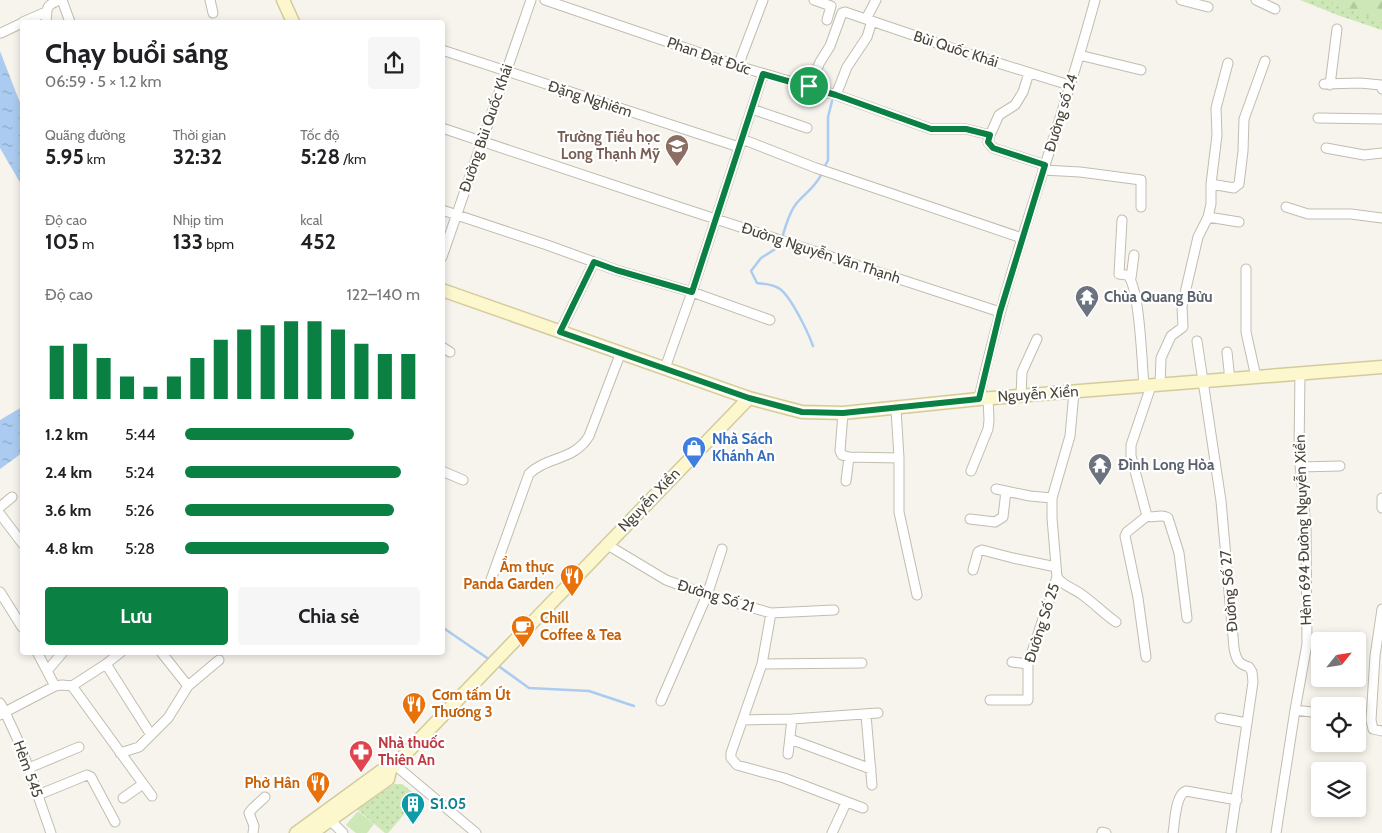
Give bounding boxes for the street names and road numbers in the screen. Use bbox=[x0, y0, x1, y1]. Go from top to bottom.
street label: Bùi Quốc Khái bbox=[911, 27, 1001, 71]
street label: Phan Đạt Đức bbox=[665, 33, 754, 79]
street label: Đường Bùi Quốc Khái bbox=[456, 62, 516, 194]
street label: Đường số 24 bbox=[1041, 71, 1081, 154]
street label: Đặng Nghiêm bbox=[546, 77, 634, 121]
street label: Đường Nguyễn Văn Thạnh bbox=[739, 219, 903, 287]
street label: Nguyễn Xiển bbox=[997, 382, 1079, 406]
street label: Hẻm 694 Đường Nguyễn Xiển bbox=[1291, 434, 1315, 626]
street label: Nguyễn Xiển bbox=[614, 465, 684, 535]
street label: Đường Số 27 bbox=[1216, 549, 1242, 633]
street label: Đường Số 21 bbox=[675, 576, 757, 616]
street label: Đường Số 25 bbox=[1021, 581, 1063, 665]
street label: Hẻm 545 bbox=[9, 738, 47, 800]

